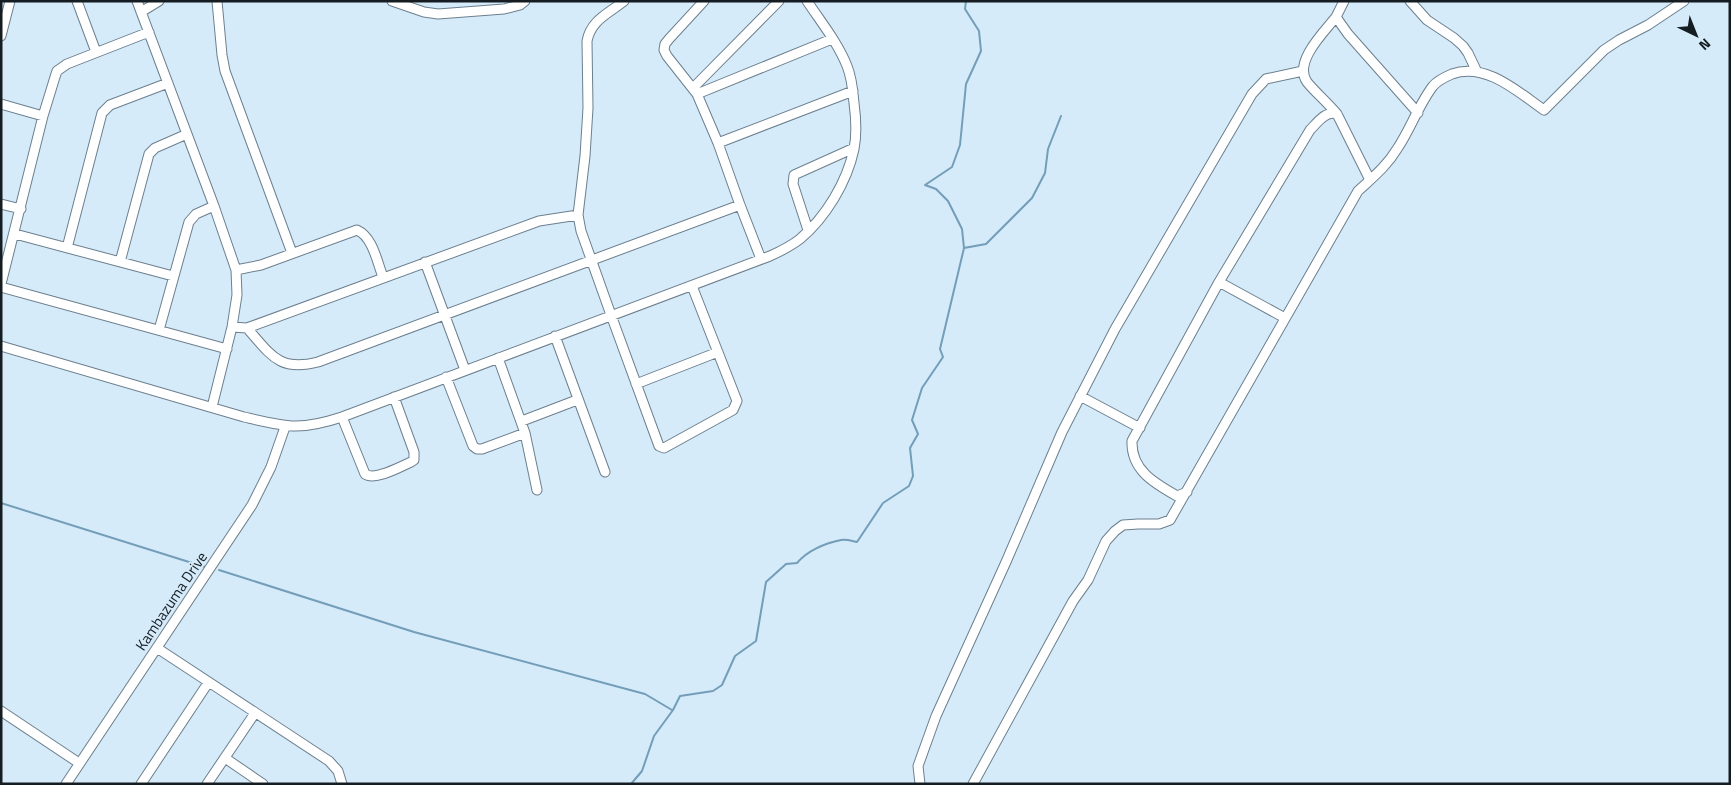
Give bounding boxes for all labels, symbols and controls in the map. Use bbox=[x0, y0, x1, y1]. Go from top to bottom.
north arrow bbox=[1671, 10, 1721, 60]
text: N bbox=[1694, 34, 1716, 56]
street label: Kambazuma Drive bbox=[129, 547, 213, 655]

